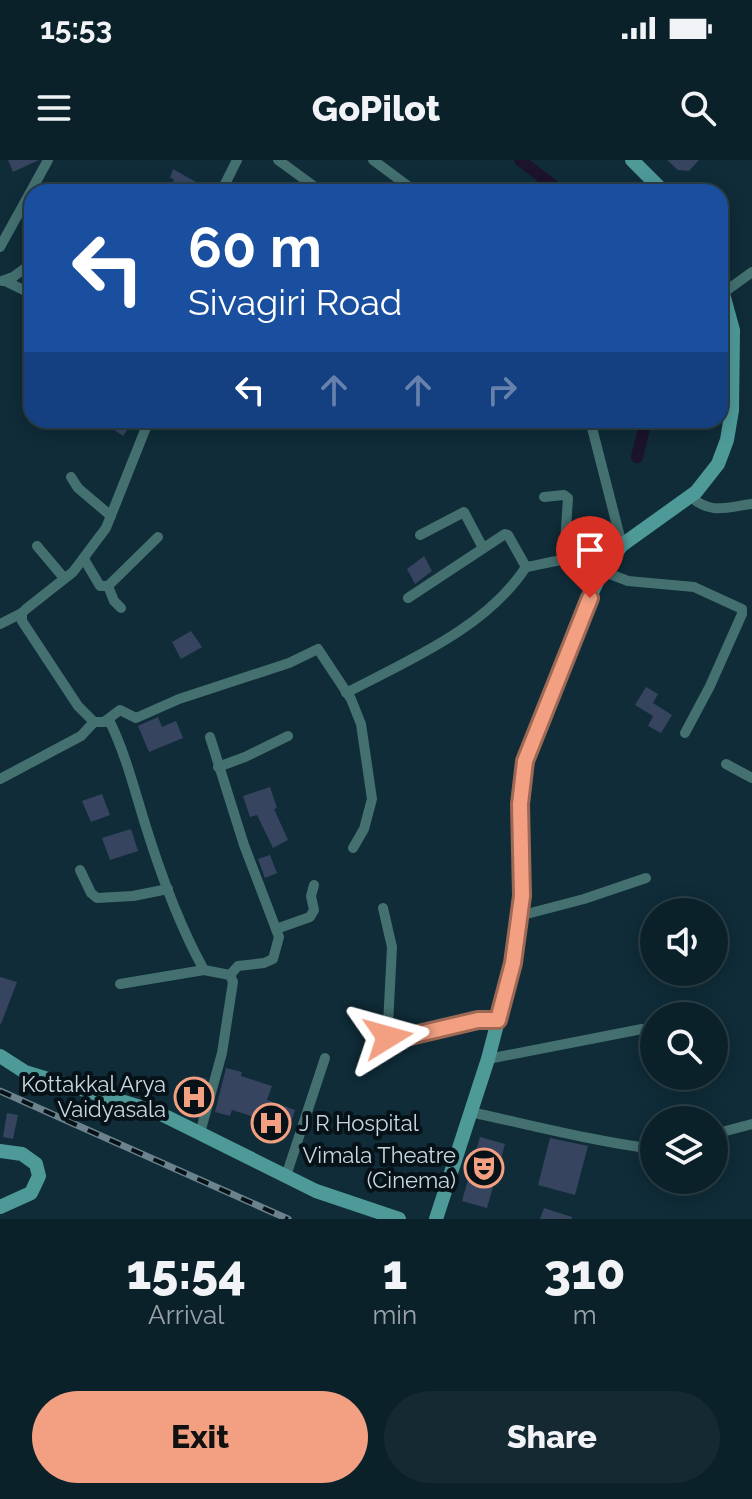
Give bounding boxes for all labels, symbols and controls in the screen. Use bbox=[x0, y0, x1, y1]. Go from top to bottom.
text: 15:53 bbox=[40, 11, 112, 46]
icon: menu bbox=[32, 86, 76, 130]
icon: search bbox=[676, 86, 720, 130]
text: GoPilot bbox=[312, 87, 440, 129]
text: 60 m bbox=[188, 214, 322, 280]
icon: left bbox=[56, 216, 160, 320]
text: Sivagiri Road bbox=[188, 281, 402, 323]
icon: left bbox=[228, 368, 272, 412]
icon: ahead bbox=[312, 368, 356, 412]
icon: ahead bbox=[396, 368, 440, 412]
icon: right bbox=[480, 368, 524, 412]
pin bbox=[556, 516, 624, 598]
icon: arrive bbox=[568, 528, 612, 572]
map controls bbox=[640, 898, 728, 1194]
button: sound bbox=[640, 898, 728, 986]
position arrow bbox=[346, 995, 430, 1079]
button: search bbox=[640, 1002, 728, 1090]
place label: Kottakkal Arya Vaidyasala bbox=[21, 1071, 166, 1122]
hospital icon: Kottakkal Arya Vaidyasala bbox=[173, 1076, 215, 1118]
hospital icon: J R Hospital bbox=[250, 1102, 292, 1144]
button: layers bbox=[640, 1106, 728, 1194]
place label: J R Hospital bbox=[299, 1110, 419, 1136]
place label: Vimala Theatre (Cinema) bbox=[302, 1142, 456, 1193]
theatre icon: Vimala Theatre (Cinema) bbox=[463, 1147, 505, 1189]
text: 15:54 bbox=[127, 1244, 246, 1300]
text: 1 bbox=[382, 1244, 407, 1300]
text: 310 bbox=[544, 1244, 625, 1300]
text: Arrival bbox=[148, 1300, 224, 1330]
text: min bbox=[372, 1300, 417, 1330]
text: m bbox=[573, 1300, 597, 1330]
button: Exit bbox=[32, 1391, 368, 1483]
button: Share bbox=[384, 1391, 720, 1483]

